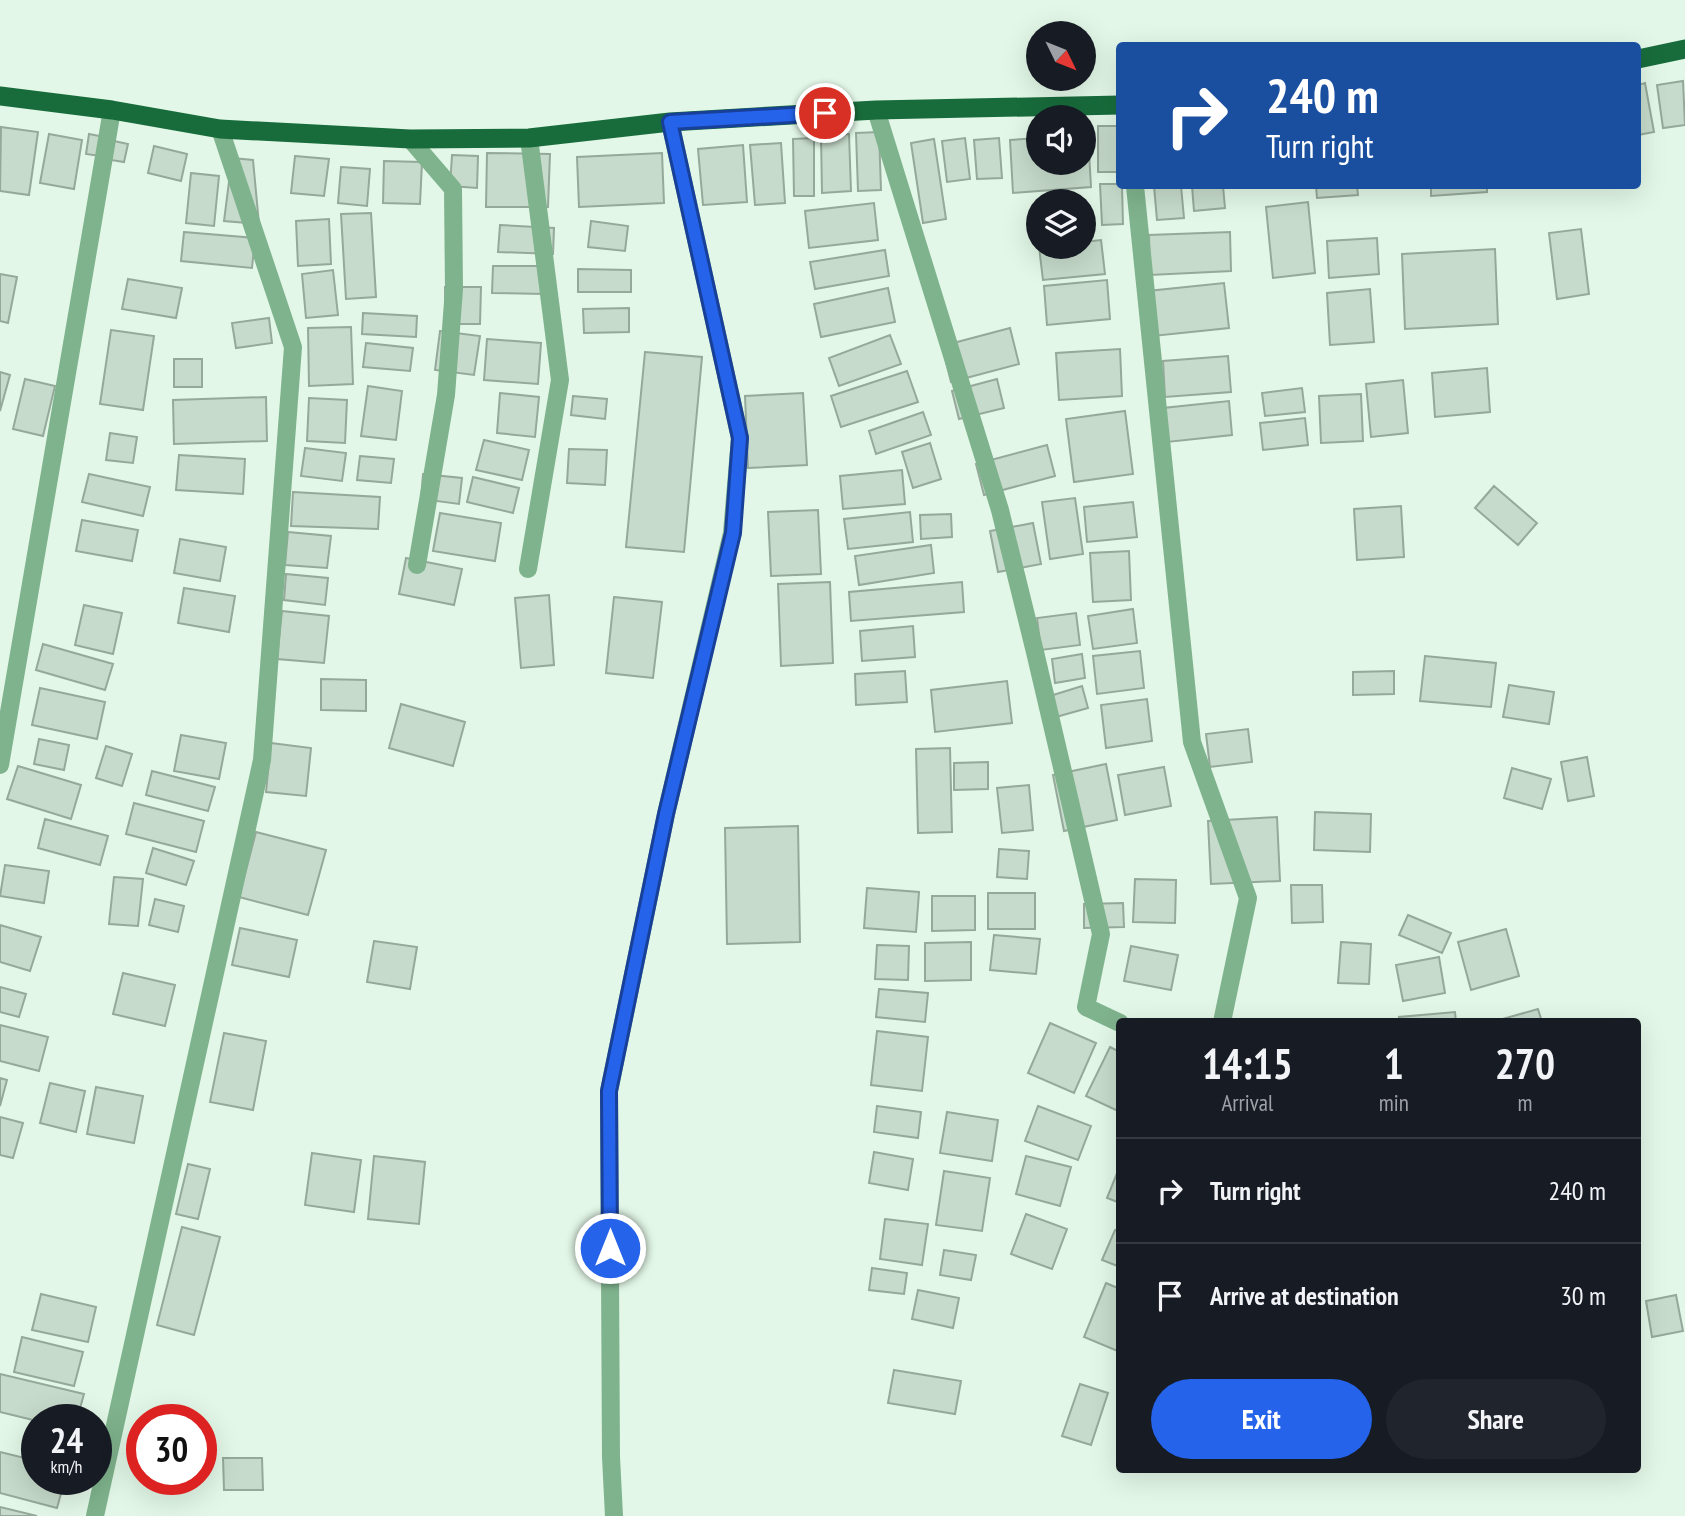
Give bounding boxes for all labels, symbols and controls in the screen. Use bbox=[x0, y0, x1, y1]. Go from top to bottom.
north arrow bbox=[1026, 21, 1096, 91]
map controls bbox=[1026, 21, 1096, 259]
text: 240 m bbox=[1266, 63, 1379, 127]
icon: right bbox=[1151, 70, 1242, 161]
pin bbox=[795, 83, 855, 143]
icon: arrive bbox=[806, 94, 844, 132]
button: sound bbox=[1026, 105, 1096, 175]
text: Turn right bbox=[1266, 125, 1374, 167]
button: layers bbox=[1026, 189, 1096, 259]
text: 14:15 bbox=[1202, 1036, 1293, 1091]
text: 1 bbox=[1384, 1036, 1404, 1091]
text: 270 bbox=[1495, 1036, 1555, 1091]
text: Arrival bbox=[1221, 1088, 1273, 1117]
text: min bbox=[1379, 1088, 1409, 1117]
text: m bbox=[1517, 1088, 1532, 1117]
icon: right bbox=[1151, 1172, 1189, 1210]
text: Turn right bbox=[1210, 1174, 1301, 1207]
text: 240 m bbox=[1548, 1174, 1606, 1207]
position arrow bbox=[573, 1211, 647, 1285]
icon: arrive bbox=[1151, 1277, 1189, 1315]
text: Arrive at destination bbox=[1210, 1279, 1399, 1312]
text: 30 m bbox=[1560, 1279, 1606, 1312]
button: Exit bbox=[1151, 1379, 1372, 1459]
button: Share bbox=[1386, 1379, 1606, 1459]
speed limit sign: 30 bbox=[126, 1404, 217, 1495]
text: 24 bbox=[50, 1417, 83, 1463]
text: km/h bbox=[51, 1455, 82, 1478]

